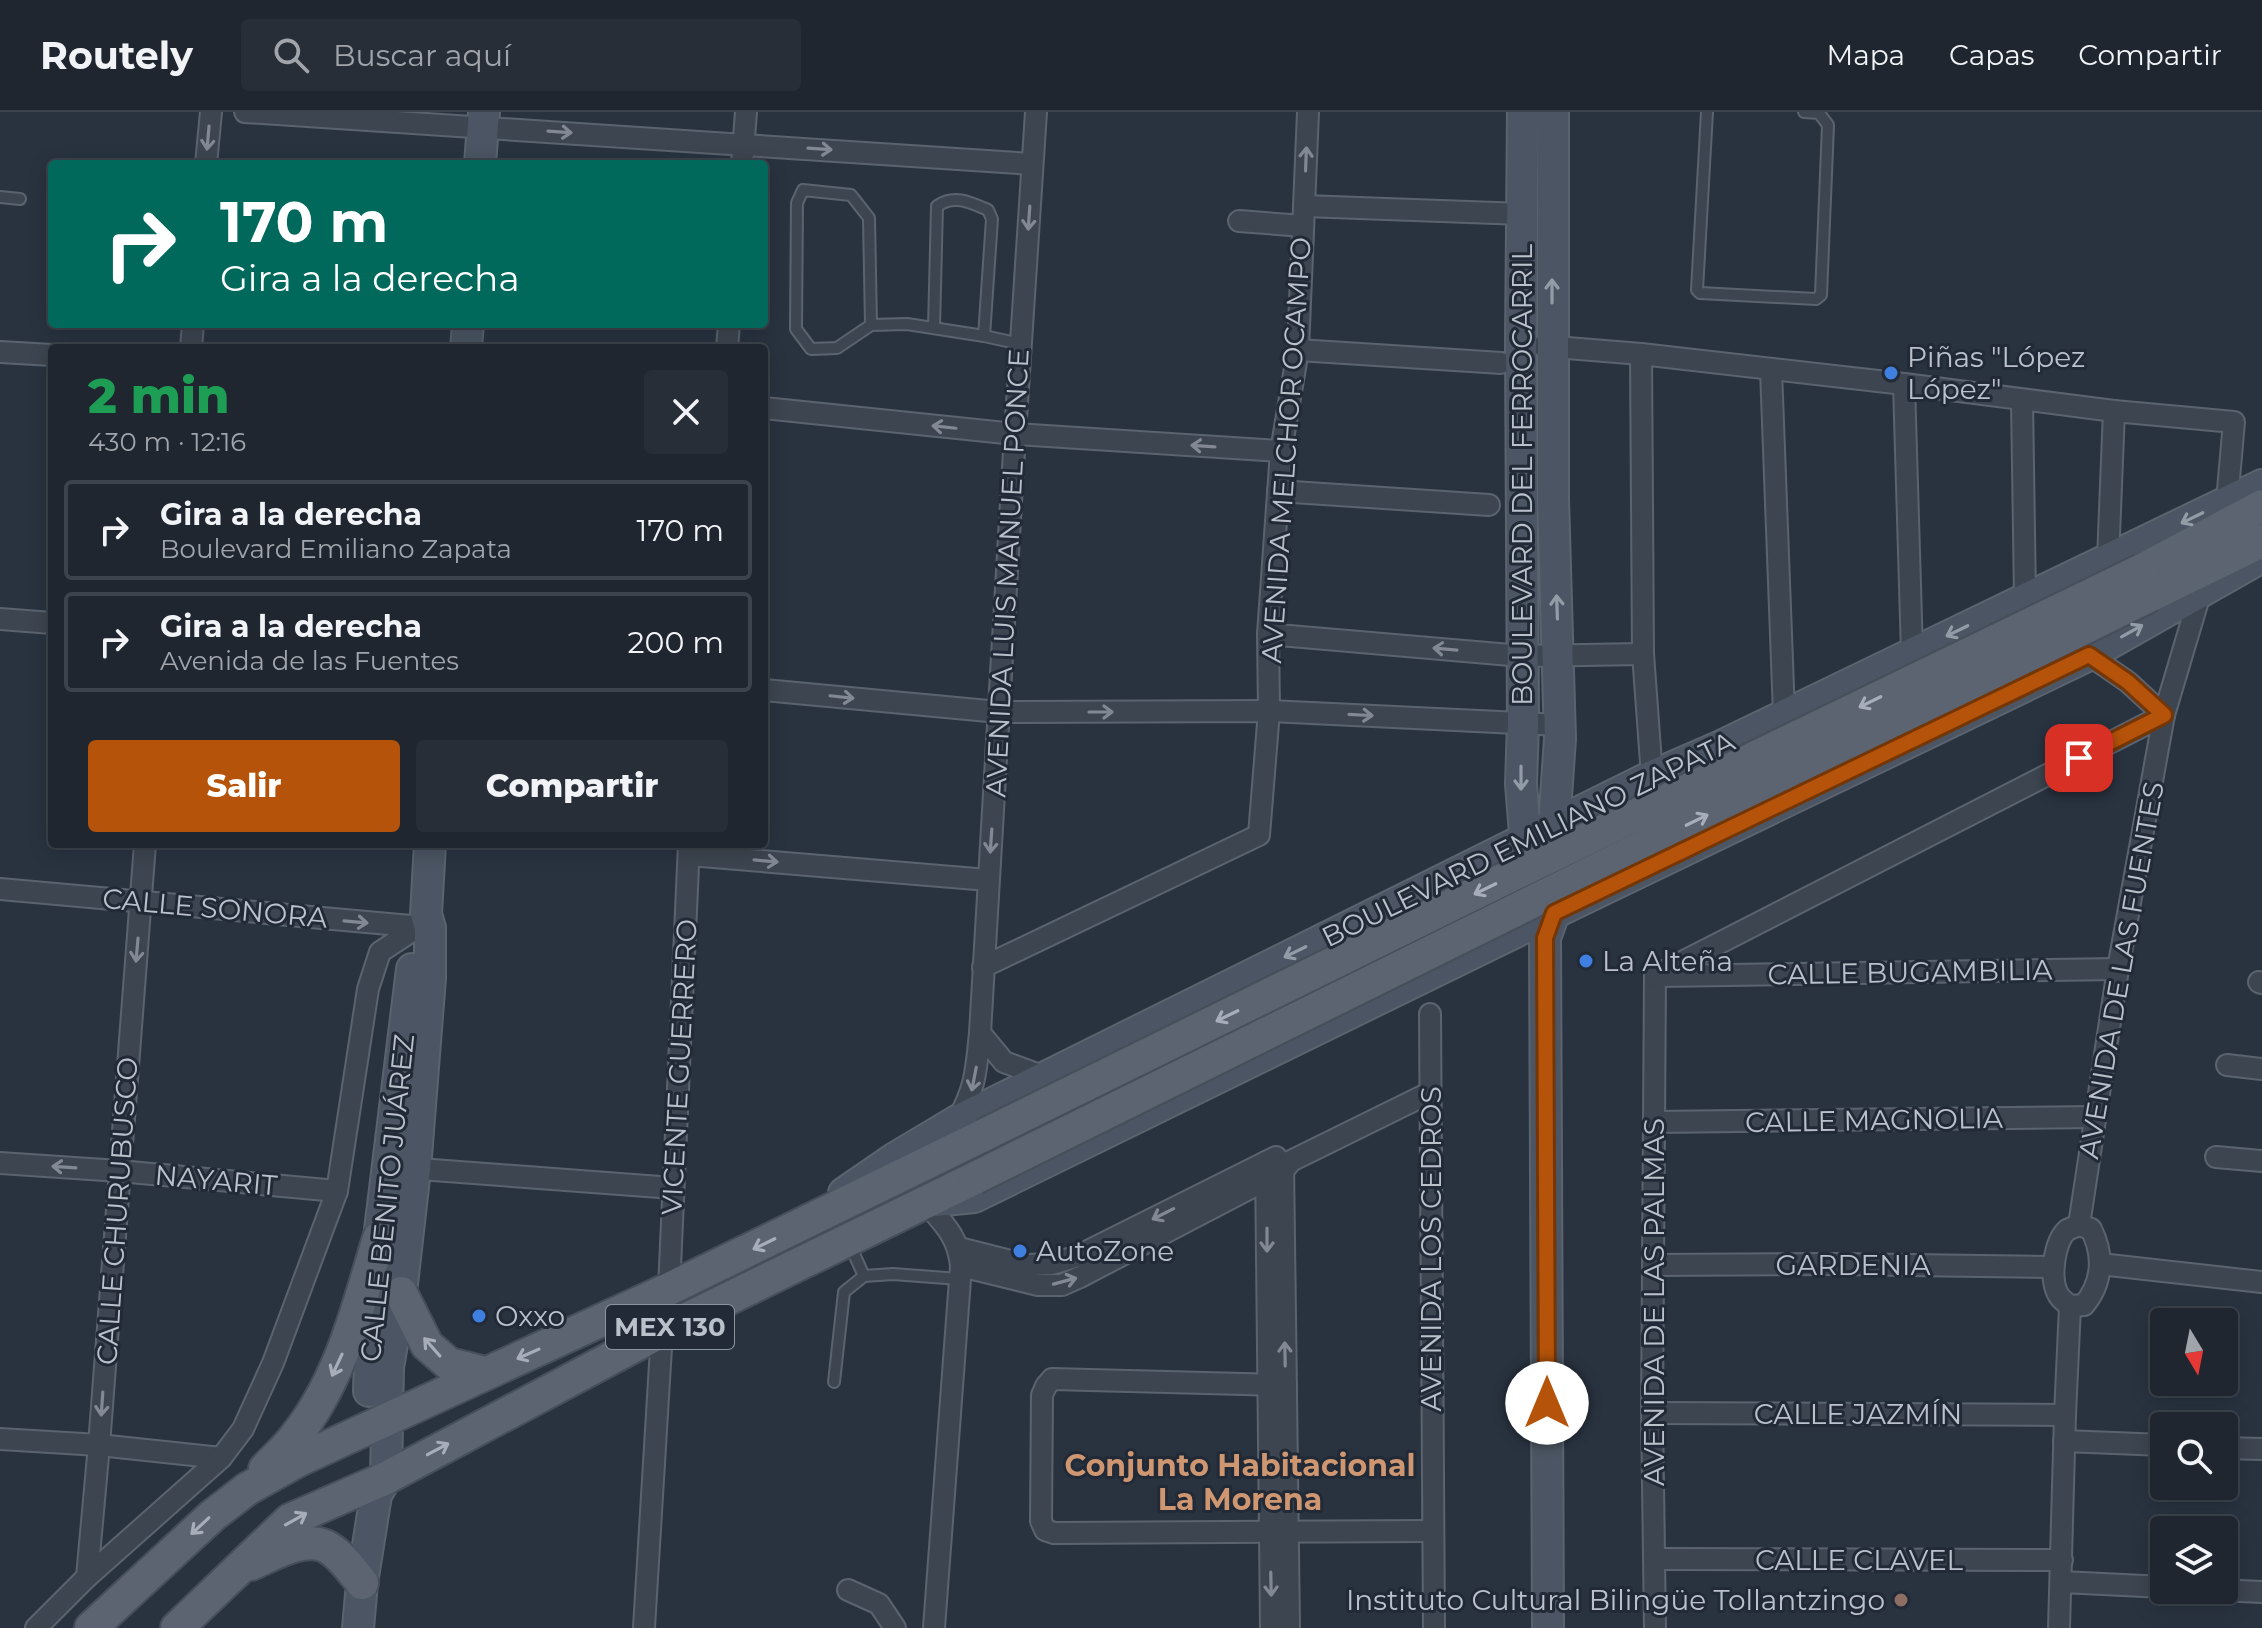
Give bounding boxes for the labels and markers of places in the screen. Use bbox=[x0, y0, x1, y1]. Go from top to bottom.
place label: Piñas "López López" bbox=[1907, 340, 2085, 406]
marker: Piñas "López López" bbox=[1882, 364, 1900, 382]
pin bbox=[2045, 724, 2113, 792]
place label: La Alteña bbox=[1602, 944, 1733, 978]
marker: La Alteña bbox=[1577, 952, 1595, 970]
place label: AutoZone bbox=[1036, 1234, 1174, 1268]
marker: AutoZone bbox=[1011, 1242, 1029, 1260]
place label: Oxxo bbox=[495, 1299, 565, 1333]
marker: Oxxo bbox=[470, 1307, 488, 1325]
place label: Instituto Cultural Bilingüe Tollantzingo bbox=[1346, 1583, 1885, 1617]
marker: Instituto Cultural Bilingüe Tollantzingo bbox=[1892, 1591, 1910, 1609]

